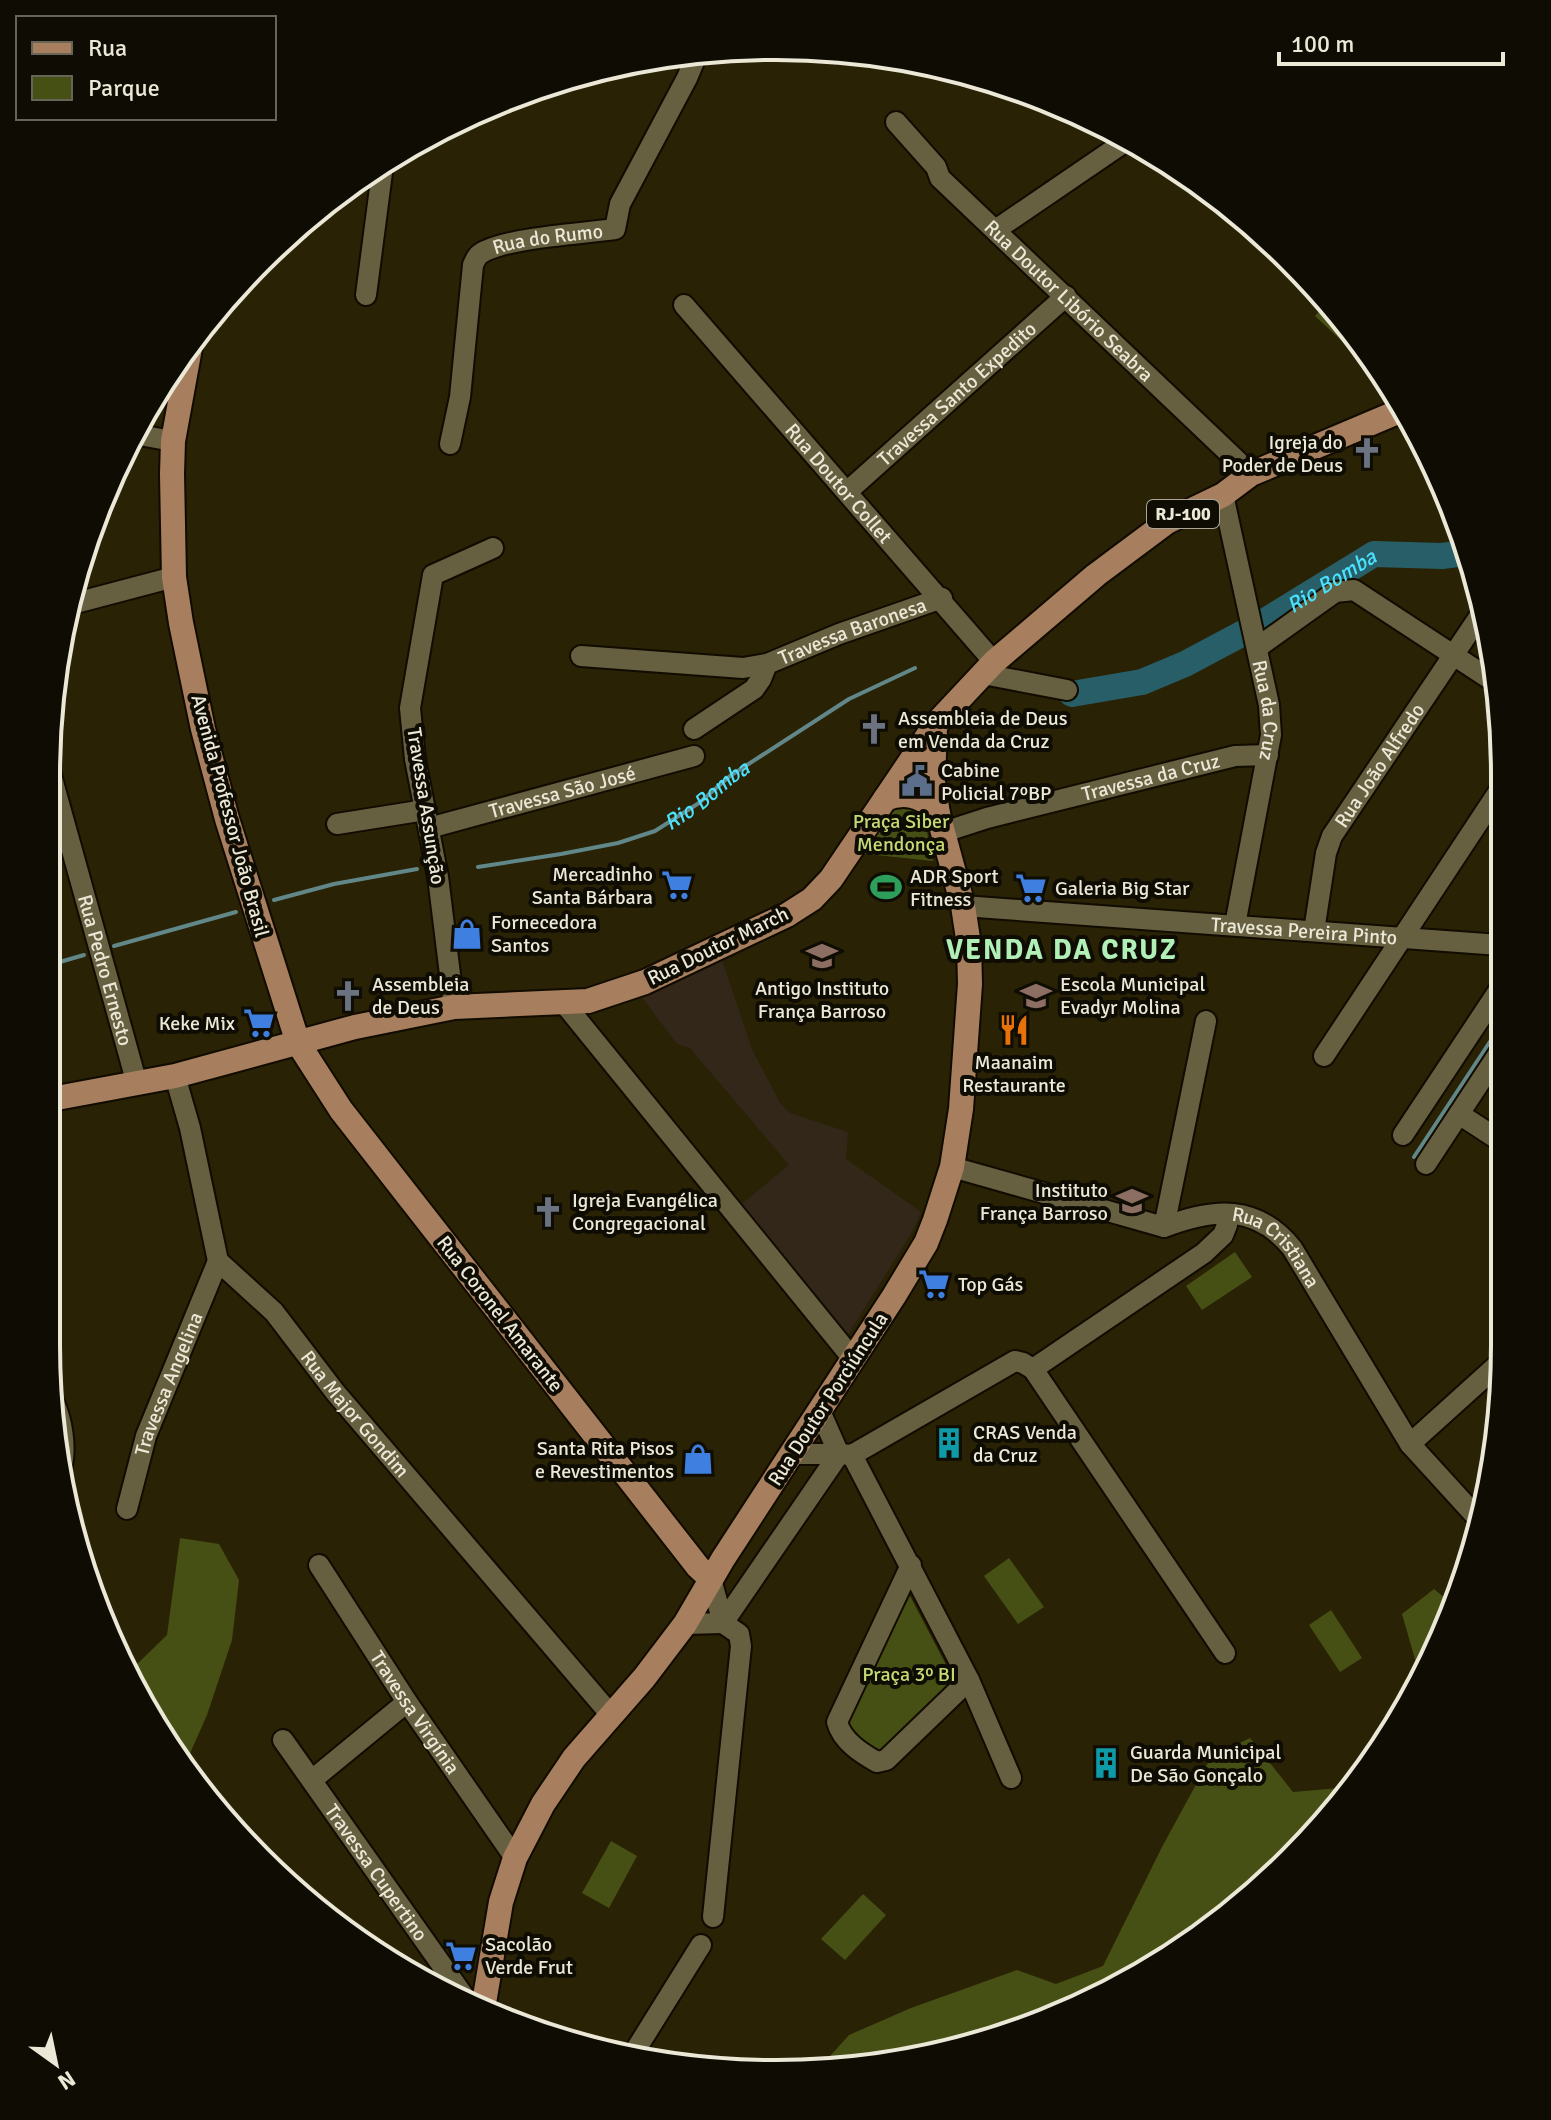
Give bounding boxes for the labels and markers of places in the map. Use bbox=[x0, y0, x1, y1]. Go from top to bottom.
place label: Igreja do Poder de Deus bbox=[1222, 430, 1343, 478]
church icon: Igreja do Poder de Deus bbox=[1350, 436, 1384, 470]
place label: Assembleia de Deus em Venda da Cruz bbox=[898, 706, 1068, 754]
church icon: Assembleia de Deus em Venda da Cruz bbox=[857, 712, 891, 746]
place label: Cabine Policial 7ºBP bbox=[941, 758, 1051, 806]
public building icon: Cabine Policial 7ºBP bbox=[900, 764, 934, 798]
place label: Mercadinho Santa Bárbara bbox=[532, 862, 653, 910]
place label: ADR Sport Fitness bbox=[910, 864, 998, 912]
supermarket icon: Mercadinho Santa Bárbara bbox=[660, 868, 694, 902]
sports icon: ADR Sport Fitness bbox=[869, 870, 903, 904]
supermarket icon: Galeria Big Star bbox=[1014, 871, 1048, 905]
place label: Galeria Big Star bbox=[1055, 876, 1190, 901]
place label: Fornecedora Santos bbox=[491, 910, 597, 958]
shop icon: Fornecedora Santos bbox=[450, 917, 484, 951]
school or university icon: Antigo Instituto França Barroso bbox=[805, 939, 839, 973]
place label: Assembleia de Deus bbox=[372, 972, 469, 1020]
place label: Escola Municipal Evadyr Molina bbox=[1060, 972, 1205, 1020]
place label: Antigo Instituto França Barroso bbox=[755, 976, 889, 1024]
church icon: Assembleia de Deus bbox=[331, 979, 365, 1013]
school or university icon: Escola Municipal Evadyr Molina bbox=[1019, 979, 1053, 1013]
supermarket icon: Keke Mix bbox=[242, 1006, 276, 1040]
place label: Keke Mix bbox=[159, 1011, 235, 1036]
restaurant icon: Maanaim Restaurante bbox=[997, 1013, 1031, 1047]
place label: Maanaim Restaurante bbox=[962, 1050, 1066, 1098]
place label: Instituto França Barroso bbox=[980, 1178, 1108, 1226]
school or university icon: Instituto França Barroso bbox=[1115, 1184, 1149, 1218]
place label: Igreja Evangélica Congregacional bbox=[572, 1188, 718, 1236]
church icon: Igreja Evangélica Congregacional bbox=[531, 1195, 565, 1229]
supermarket icon: Top Gás bbox=[917, 1267, 951, 1301]
place label: Top Gás bbox=[958, 1272, 1024, 1297]
place label: CRAS Venda da Cruz bbox=[973, 1420, 1077, 1468]
building icon: CRAS Venda da Cruz bbox=[932, 1426, 966, 1460]
place label: Santa Rita Pisos e Revestimentos bbox=[535, 1436, 674, 1484]
shop icon: Santa Rita Pisos e Revestimentos bbox=[681, 1442, 715, 1476]
place label: Guarda Municipal De São Gonçalo bbox=[1130, 1740, 1281, 1788]
building icon: Guarda Municipal De São Gonçalo bbox=[1089, 1746, 1123, 1780]
place label: Sacolão Verde Frut bbox=[485, 1932, 573, 1980]
supermarket icon: Sacolão Verde Frut bbox=[444, 1939, 478, 1973]

